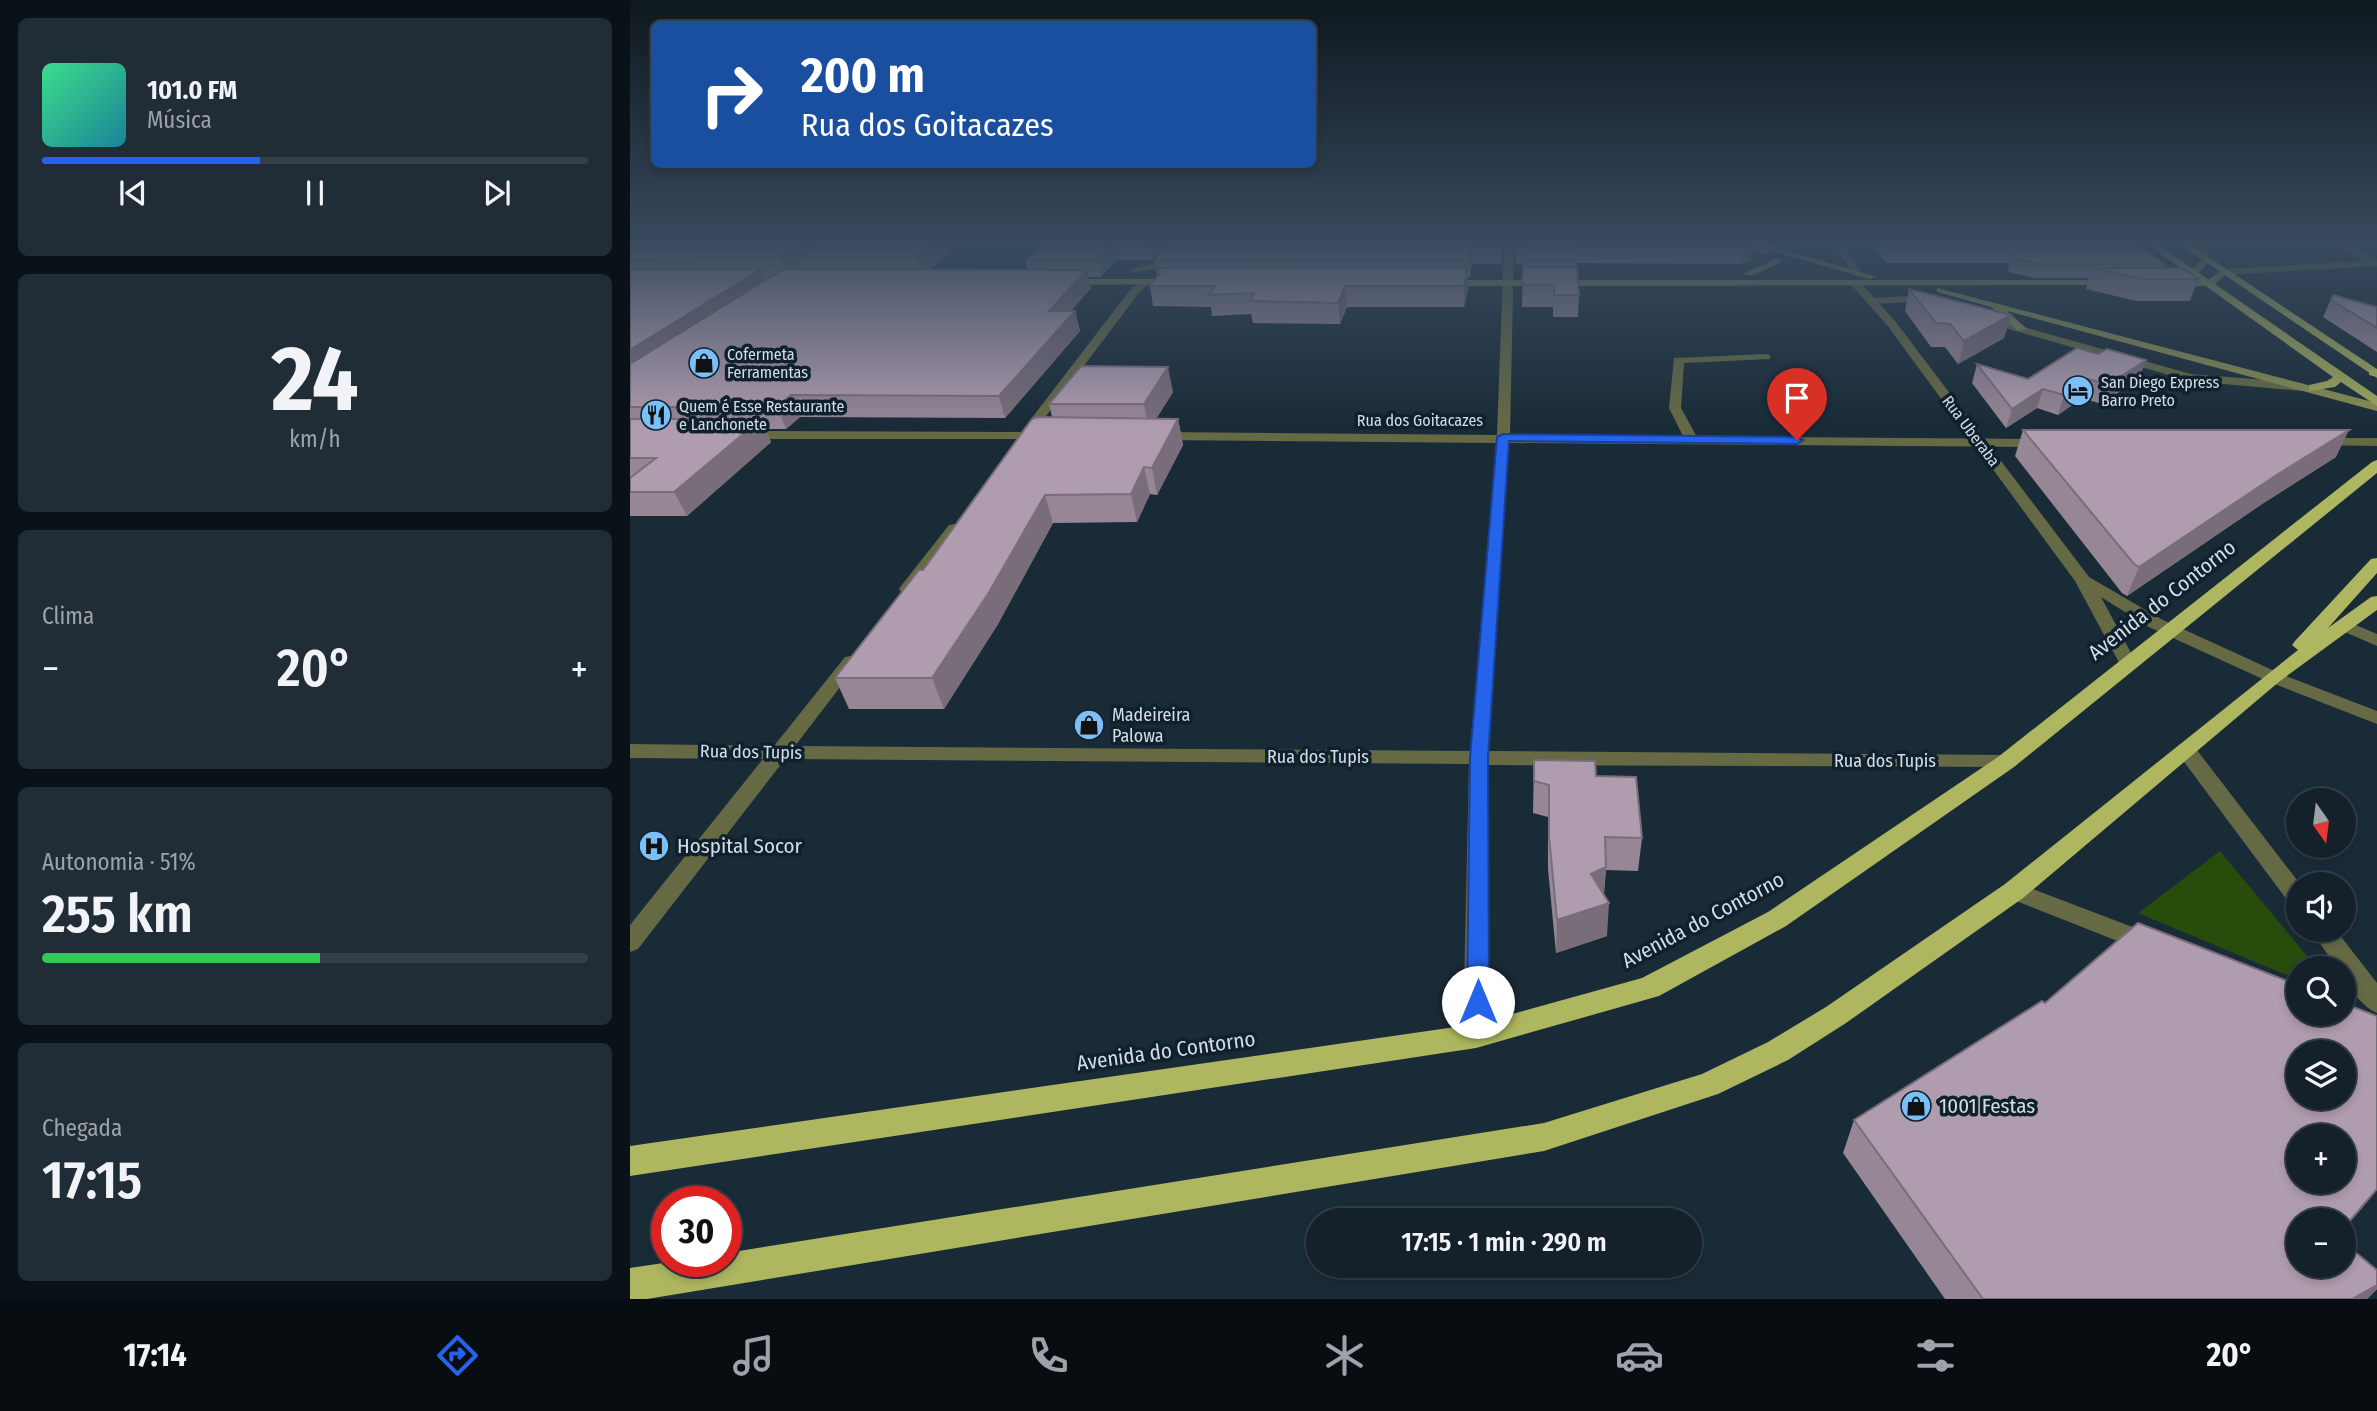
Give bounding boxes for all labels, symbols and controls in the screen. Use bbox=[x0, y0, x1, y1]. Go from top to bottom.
text: 200 m bbox=[801, 46, 925, 105]
icon: right bbox=[686, 49, 777, 140]
text: 101.0 FM bbox=[147, 75, 237, 106]
text: Música bbox=[147, 106, 212, 134]
text: Rua dos Goitacazes bbox=[801, 106, 1054, 144]
icon: previous bbox=[114, 174, 152, 212]
icon: pause bbox=[296, 174, 334, 212]
icon: next bbox=[478, 174, 516, 212]
text: 24 bbox=[271, 325, 359, 434]
place label: Cofermeta Ferramentas bbox=[727, 345, 808, 382]
shop icon: Cofermeta Ferramentas bbox=[687, 346, 721, 380]
pin bbox=[1767, 368, 1827, 440]
place label: San Diego Express Barro Preto bbox=[2101, 373, 2219, 410]
hotel icon: San Diego Express Barro Preto bbox=[2061, 374, 2095, 408]
icon: arrive bbox=[1778, 379, 1816, 417]
street label: Rua Uberaba bbox=[1938, 392, 2004, 470]
place label: Quem é Esse Restaurante e Lanchonete bbox=[679, 397, 845, 434]
restaurant icon: Quem é Esse Restaurante e Lanchonete bbox=[639, 398, 673, 432]
street label: Rua dos Goitacazes bbox=[1357, 411, 1483, 430]
text: km/h bbox=[289, 425, 341, 453]
street label: Avenida do Contorno bbox=[2083, 534, 2241, 666]
text: Clima bbox=[42, 602, 94, 630]
text: 20° bbox=[277, 637, 353, 700]
text: − bbox=[42, 646, 59, 692]
text: + bbox=[571, 646, 588, 692]
place label: Madeireira Palowa bbox=[1112, 704, 1191, 747]
shop icon: Madeireira Palowa bbox=[1072, 708, 1106, 742]
street label: Rua dos Tupis bbox=[700, 740, 803, 764]
street label: Rua dos Tupis bbox=[1267, 746, 1369, 768]
street label: Rua dos Tupis bbox=[1834, 750, 1936, 772]
north arrow bbox=[2286, 788, 2356, 858]
map controls bbox=[2286, 788, 2356, 1278]
hospital icon: Hospital Socor bbox=[637, 829, 671, 863]
place label: Hospital Socor bbox=[677, 833, 803, 859]
text: Autonomia · 51% bbox=[42, 848, 196, 876]
street label: Avenida do Contorno bbox=[1617, 866, 1789, 974]
button: sound bbox=[2286, 872, 2356, 942]
text: 255 km bbox=[42, 883, 193, 946]
button: search bbox=[2286, 956, 2356, 1026]
position arrow bbox=[1441, 965, 1515, 1039]
street label: Avenida do Contorno bbox=[1075, 1026, 1257, 1076]
button: layers bbox=[2286, 1040, 2356, 1110]
shop icon: 1001 Festas bbox=[1899, 1089, 1933, 1123]
place label: 1001 Festas bbox=[1939, 1093, 2035, 1119]
text: Chegada bbox=[42, 1114, 122, 1142]
button: + bbox=[2286, 1124, 2356, 1194]
text: 17:15 bbox=[42, 1149, 142, 1212]
speed limit sign: 30 bbox=[651, 1186, 742, 1277]
button: − bbox=[2286, 1208, 2356, 1278]
text: 17:15 · 1 min · 290 m bbox=[1401, 1227, 1607, 1258]
icon: directions bbox=[433, 1331, 482, 1380]
icon: music bbox=[729, 1331, 778, 1380]
icon: phone bbox=[1024, 1331, 1073, 1380]
icon: climate bbox=[1320, 1331, 1369, 1380]
icon: car bbox=[1615, 1331, 1664, 1380]
icon: filters bbox=[1911, 1331, 1960, 1380]
text: 17:14 bbox=[123, 1336, 187, 1374]
text: 20° bbox=[2206, 1336, 2254, 1374]

